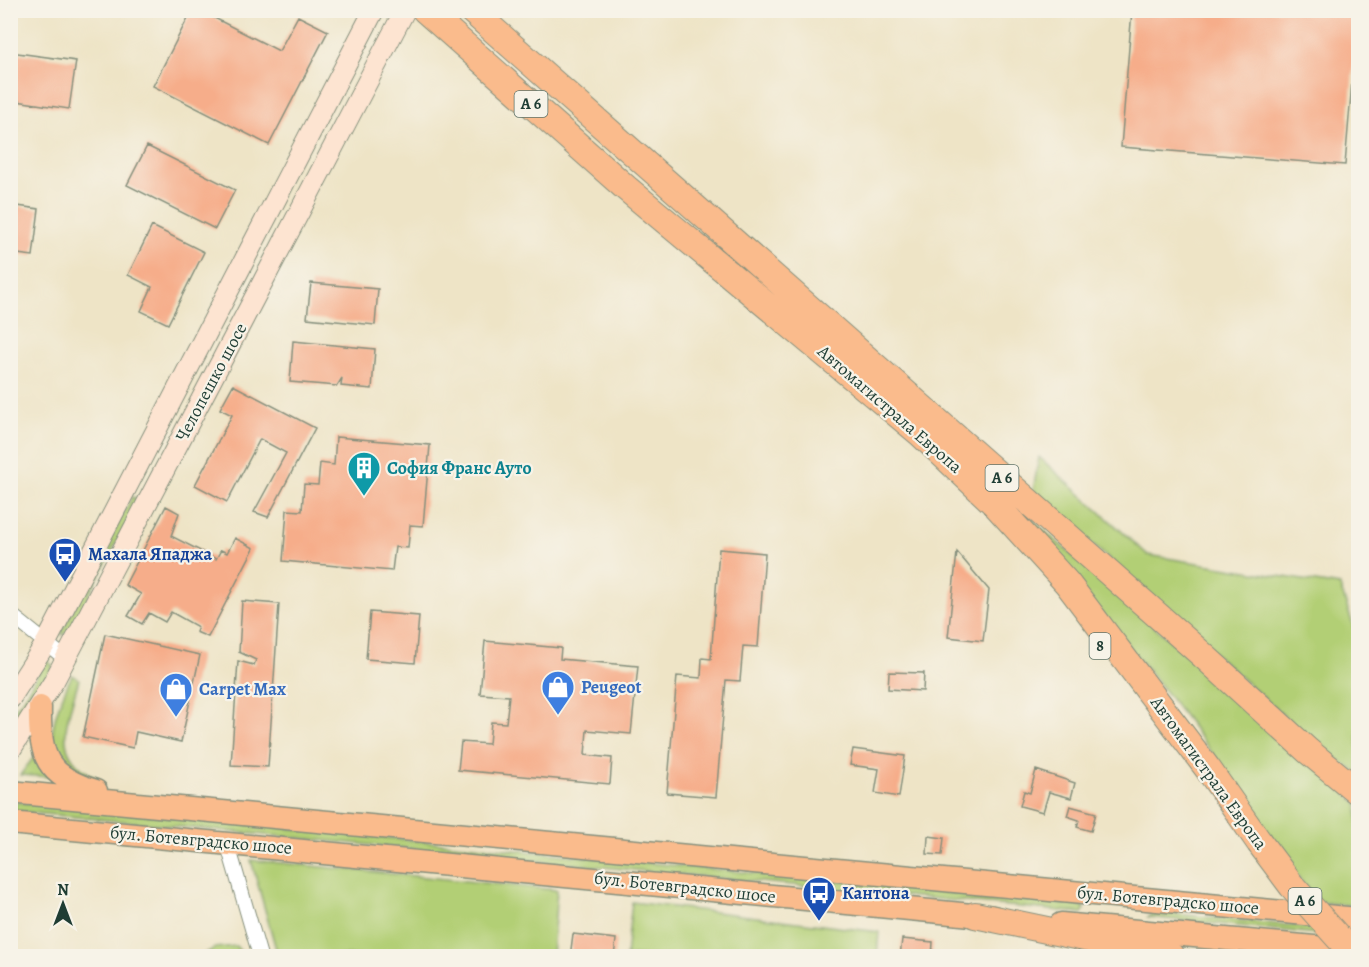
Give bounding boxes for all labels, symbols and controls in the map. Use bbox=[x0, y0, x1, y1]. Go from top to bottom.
road number: A 6 bbox=[514, 91, 548, 117]
street label: Челопешко шосе bbox=[170, 319, 252, 445]
street label: Автомагистрала Европа bbox=[812, 339, 968, 479]
building icon: София Франс Ауто bbox=[346, 450, 382, 497]
place label: София Франс Ауто bbox=[387, 456, 532, 480]
road number: A 6 bbox=[986, 465, 1018, 491]
bus stop icon: Махала Япаджа bbox=[47, 536, 83, 583]
place label: Махала Япаджа bbox=[88, 542, 212, 566]
road number: 8 bbox=[1090, 633, 1110, 659]
shop icon: Peugeot bbox=[540, 669, 576, 716]
shop icon: Carpet Max bbox=[158, 671, 194, 718]
place label: Peugeot bbox=[581, 675, 642, 699]
place label: Carpet Max bbox=[199, 677, 286, 701]
street label: Автомагистрала Европа bbox=[1145, 691, 1273, 855]
street label: бул. Ботевградско шосе bbox=[109, 820, 293, 860]
street label: бул. Ботевградско шосе bbox=[593, 866, 777, 908]
north arrow bbox=[33, 874, 93, 934]
bus stop icon: Кантона bbox=[801, 875, 837, 922]
text: N bbox=[57, 879, 69, 901]
street label: бул. Ботевградско шосе bbox=[1076, 880, 1260, 920]
place label: Кантона bbox=[842, 881, 910, 905]
road number: A 6 bbox=[1288, 888, 1322, 914]

